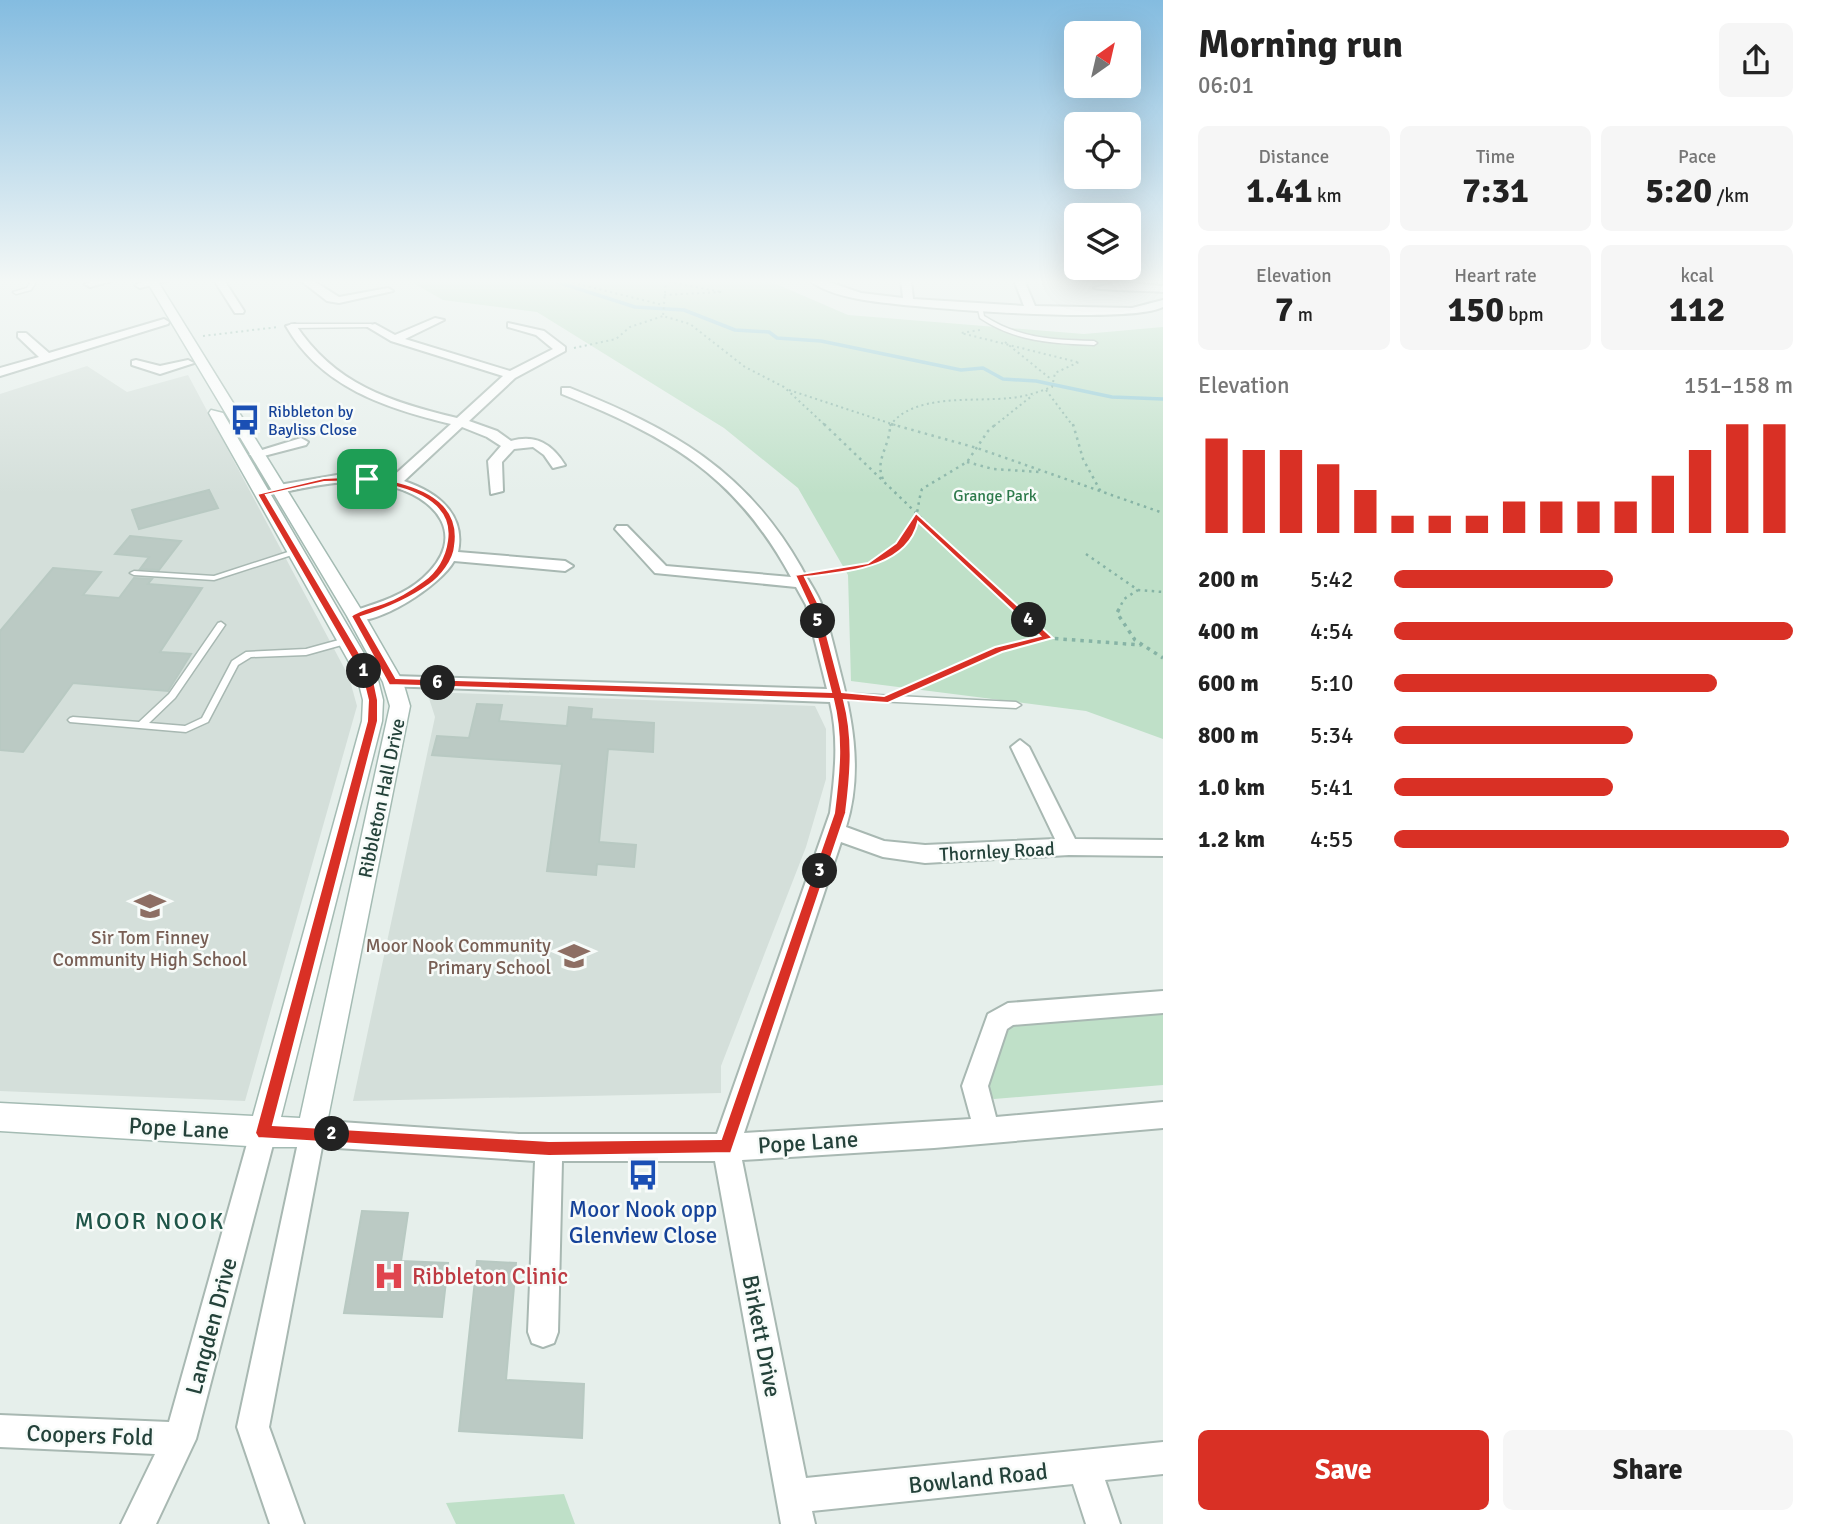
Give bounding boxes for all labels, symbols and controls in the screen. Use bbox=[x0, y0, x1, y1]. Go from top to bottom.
north arrow bbox=[1064, 21, 1141, 98]
map controls bbox=[1064, 21, 1141, 280]
text: Morning run bbox=[1198, 21, 1403, 68]
button: share bbox=[1719, 23, 1793, 97]
text: 06:01 bbox=[1198, 71, 1254, 100]
button: locate bbox=[1064, 112, 1141, 189]
text: Distance bbox=[1258, 145, 1329, 169]
text: Time bbox=[1476, 145, 1515, 169]
text: Pace bbox=[1678, 145, 1716, 169]
text: 1.41 bbox=[1246, 169, 1313, 212]
text: 7:31 bbox=[1462, 169, 1529, 212]
text: 5:20 bbox=[1645, 169, 1712, 212]
text: km bbox=[1313, 184, 1342, 208]
text: /km bbox=[1712, 184, 1749, 208]
button: layers bbox=[1064, 203, 1141, 280]
text: Elevation bbox=[1256, 264, 1332, 288]
text: Heart rate bbox=[1454, 264, 1537, 288]
text: kcal bbox=[1681, 264, 1714, 288]
text: 7 bbox=[1275, 288, 1294, 331]
text: 150 bbox=[1447, 288, 1504, 331]
text: 112 bbox=[1669, 288, 1726, 331]
text: m bbox=[1294, 303, 1313, 327]
text: bpm bbox=[1504, 303, 1544, 327]
text: Elevation bbox=[1198, 371, 1290, 400]
text: 151–158 m bbox=[1684, 371, 1793, 400]
place label: Ribbleton by Bayliss Close bbox=[268, 402, 357, 440]
bus stop icon: Ribbleton by Bayliss Close bbox=[228, 403, 262, 437]
pin bbox=[337, 449, 397, 509]
icon: arrive bbox=[348, 460, 386, 498]
park label: Grange Park bbox=[953, 486, 1037, 506]
text: 200 m bbox=[1198, 565, 1259, 594]
text: 5:42 bbox=[1310, 565, 1353, 594]
pin: 4 bbox=[1012, 602, 1046, 638]
pin: 5 bbox=[800, 604, 836, 638]
text: 4 bbox=[1023, 607, 1034, 631]
text: 5 bbox=[812, 608, 823, 632]
text: 400 m bbox=[1198, 617, 1259, 646]
text: 4:54 bbox=[1310, 617, 1353, 646]
pin: 1 bbox=[346, 654, 382, 688]
text: 1 bbox=[358, 658, 369, 682]
pin: 6 bbox=[420, 666, 456, 700]
text: 600 m bbox=[1198, 669, 1259, 698]
text: 5:10 bbox=[1310, 669, 1353, 698]
text: 6 bbox=[432, 670, 443, 694]
street label: Ribbleton Hall Drive bbox=[353, 716, 411, 880]
text: 800 m bbox=[1198, 721, 1259, 750]
text: 5:34 bbox=[1310, 721, 1353, 750]
text: 1.0 km bbox=[1198, 773, 1265, 802]
text: 5:41 bbox=[1310, 773, 1353, 802]
text: 1.2 km bbox=[1198, 825, 1265, 854]
text: 4:55 bbox=[1310, 825, 1353, 854]
street label: Thornley Road bbox=[939, 837, 1055, 867]
pin: 3 bbox=[802, 854, 838, 888]
text: 3 bbox=[814, 858, 825, 882]
school or university icon: Sir Tom Finney Community High School bbox=[133, 889, 167, 923]
place label: Sir Tom Finney Community High School bbox=[53, 926, 247, 972]
place label: Moor Nook Community Primary School bbox=[365, 934, 551, 980]
school or university icon: Moor Nook Community Primary School bbox=[557, 939, 591, 973]
street label: Pope Lane bbox=[128, 1111, 230, 1146]
pin: 2 bbox=[314, 1116, 350, 1152]
text: 2 bbox=[326, 1121, 337, 1145]
street label: Pope Lane bbox=[757, 1125, 859, 1160]
bus stop icon: Moor Nook opp Glenview Close bbox=[626, 1158, 660, 1192]
place label: Moor Nook opp Glenview Close bbox=[569, 1195, 717, 1250]
district label: MOOR NOOK bbox=[75, 1206, 225, 1236]
street label: Langden Drive bbox=[179, 1254, 244, 1398]
hospital icon: Ribbleton Clinic bbox=[372, 1259, 406, 1293]
place label: Ribbleton Clinic bbox=[412, 1262, 568, 1291]
street label: Birkett Drive bbox=[735, 1273, 788, 1400]
street label: Coopers Fold bbox=[26, 1419, 154, 1452]
button: Save bbox=[1198, 1430, 1489, 1510]
button: Share bbox=[1503, 1430, 1793, 1510]
street label: Bowland Road bbox=[907, 1457, 1049, 1500]

